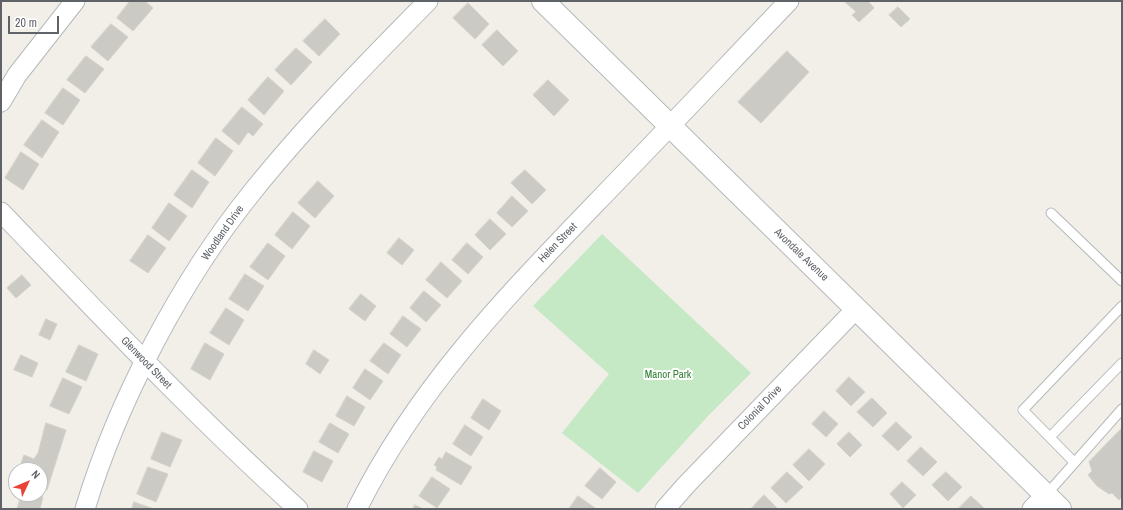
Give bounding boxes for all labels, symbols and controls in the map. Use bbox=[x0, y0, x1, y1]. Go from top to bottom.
scale bar bbox=[10, 8, 61, 34]
text: 20 m bbox=[15, 15, 37, 31]
street label: Woodland Drive bbox=[199, 203, 247, 263]
street label: Helen Street bbox=[536, 220, 580, 266]
street label: Avondale Avenue bbox=[771, 226, 831, 284]
street label: Glenwood Street bbox=[118, 334, 174, 392]
park label: Manor Park bbox=[645, 368, 691, 382]
street label: Colonial Drive bbox=[735, 383, 785, 433]
north arrow bbox=[8, 462, 48, 502]
text: N bbox=[29, 467, 43, 482]

